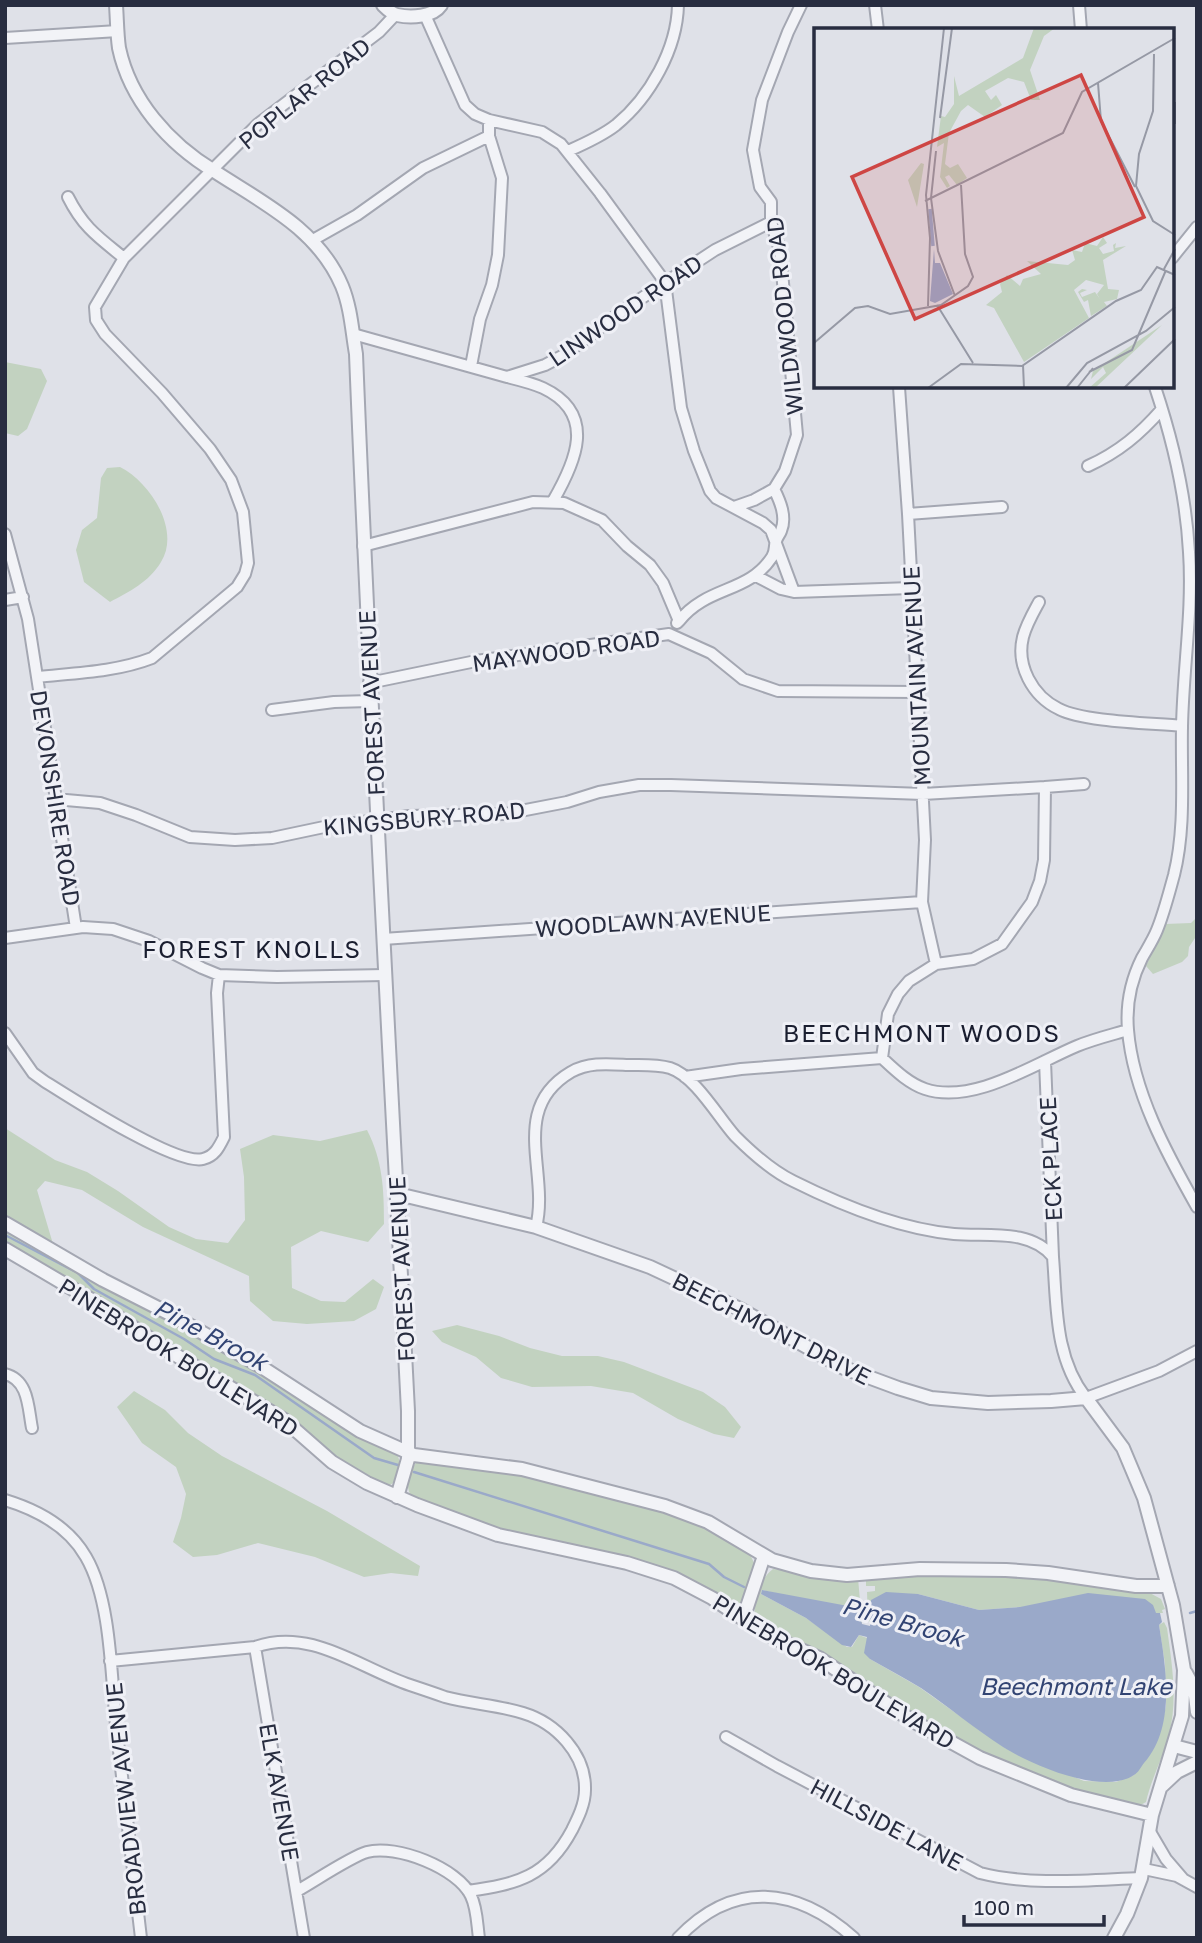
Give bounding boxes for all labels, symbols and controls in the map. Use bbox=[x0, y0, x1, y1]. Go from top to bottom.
inset map bbox=[814, 28, 1174, 388]
street label: POPLAR ROAD bbox=[232, 31, 376, 155]
street label: WILDWOOD ROAD bbox=[760, 215, 808, 417]
street label: LINWOOD ROAD bbox=[543, 248, 707, 372]
street label: MOUNTAIN AVENUE bbox=[896, 565, 936, 787]
street label: FOREST AVENUE bbox=[352, 609, 390, 797]
street label: MAYWOOD ROAD bbox=[470, 623, 662, 677]
street label: DEVONSHIRE ROAD bbox=[25, 688, 87, 908]
street label: KINGSBURY ROAD bbox=[322, 795, 526, 841]
street label: WOODLAWN AVENUE bbox=[534, 898, 772, 942]
district label: FOREST KNOLLS bbox=[142, 934, 362, 963]
district label: BEECHMONT WOODS bbox=[783, 1018, 1061, 1047]
street label: ECK PLACE bbox=[1033, 1096, 1067, 1222]
street label: FOREST AVENUE bbox=[382, 1175, 420, 1363]
street label: BEECHMONT DRIVE bbox=[668, 1266, 876, 1390]
street label: PINEBROOK BOULEVARD bbox=[54, 1272, 304, 1442]
water label: Pine Brook bbox=[149, 1292, 275, 1377]
street label: PINEBROOK BOULEVARD bbox=[708, 1588, 960, 1754]
water label: Pine Brook bbox=[839, 1590, 969, 1653]
water label: Beechmont Lake bbox=[980, 1671, 1174, 1700]
street label: BROADVIEW AVENUE bbox=[99, 1681, 151, 1917]
street label: ELK AVENUE bbox=[254, 1721, 306, 1863]
street label: HILLSIDE LANE bbox=[806, 1772, 968, 1876]
scale bar bbox=[964, 1884, 1104, 1928]
text: 100 m bbox=[974, 1894, 1034, 1920]

